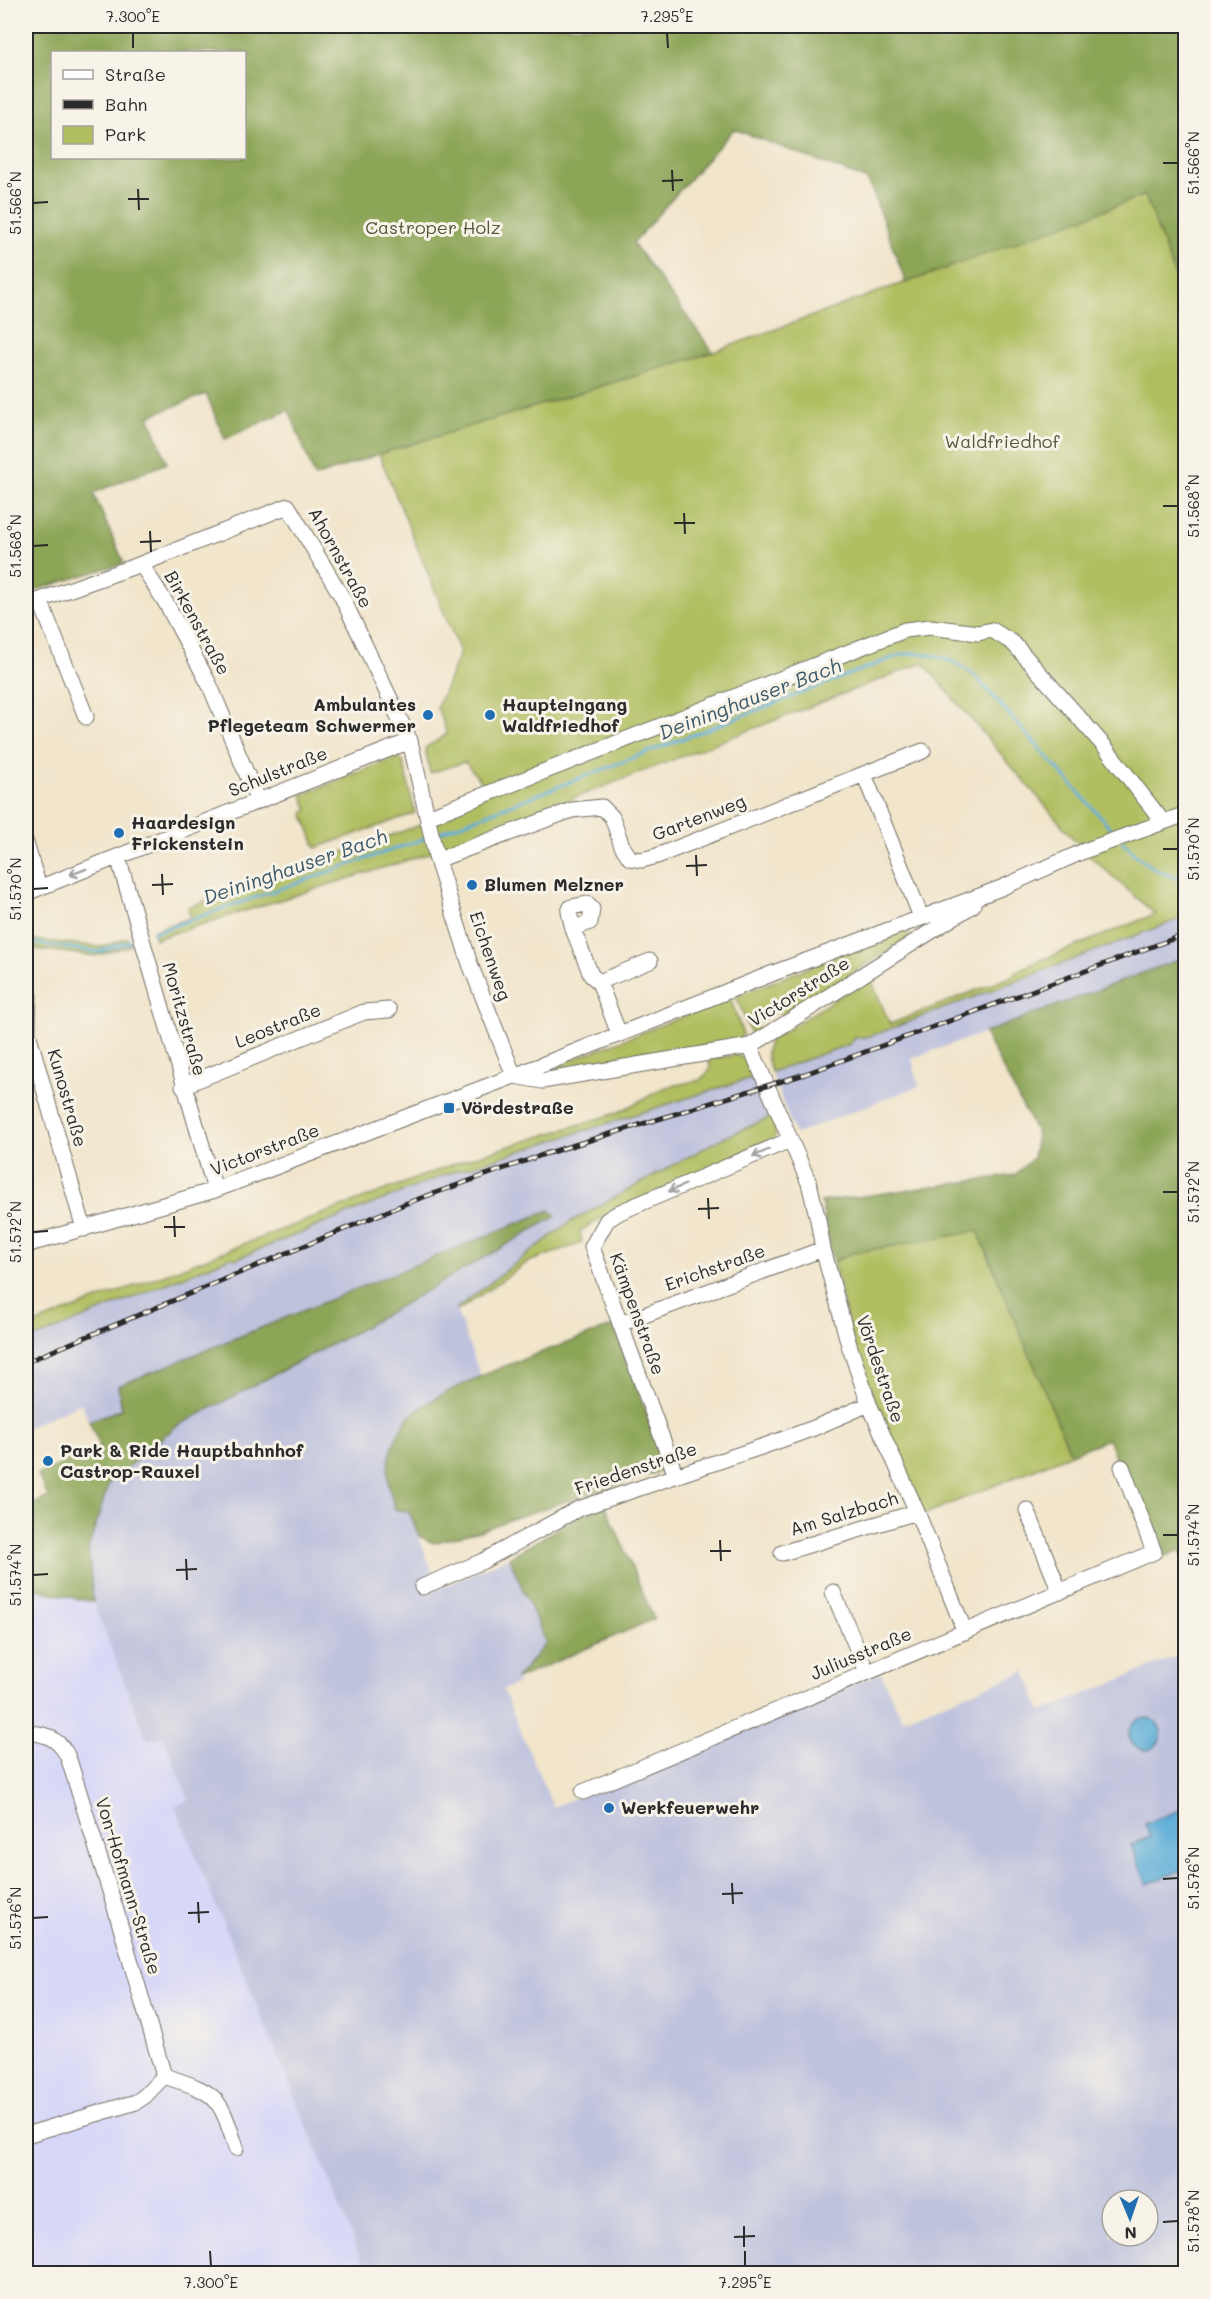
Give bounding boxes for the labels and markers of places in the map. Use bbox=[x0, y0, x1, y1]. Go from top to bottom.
place label: Ambulantes Pflegeteam Schwermer bbox=[208, 692, 416, 737]
place label: Haupteingang Waldfriedhof bbox=[502, 692, 627, 737]
marker: Ambulantes Pflegeteam Schwermer bbox=[421, 708, 435, 722]
marker: Haupteingang Waldfriedhof bbox=[483, 708, 497, 722]
place label: Haardesign Frickenstein bbox=[131, 810, 244, 855]
marker: Haardesign Frickenstein bbox=[112, 826, 126, 840]
place label: Blumen Melzner bbox=[484, 872, 624, 896]
marker: Blumen Melzner bbox=[465, 878, 479, 892]
place label: Vördestraße bbox=[461, 1095, 574, 1119]
marker: Vördestraße bbox=[442, 1101, 456, 1115]
place label: Park & Ride Hauptbahnhof Castrop-Rauxel bbox=[60, 1438, 304, 1483]
marker: Park & Ride Hauptbahnhof Castrop-Rauxel bbox=[41, 1454, 55, 1468]
place label: Werkfeuerwehr bbox=[621, 1795, 759, 1819]
marker: Werkfeuerwehr bbox=[602, 1801, 616, 1815]

